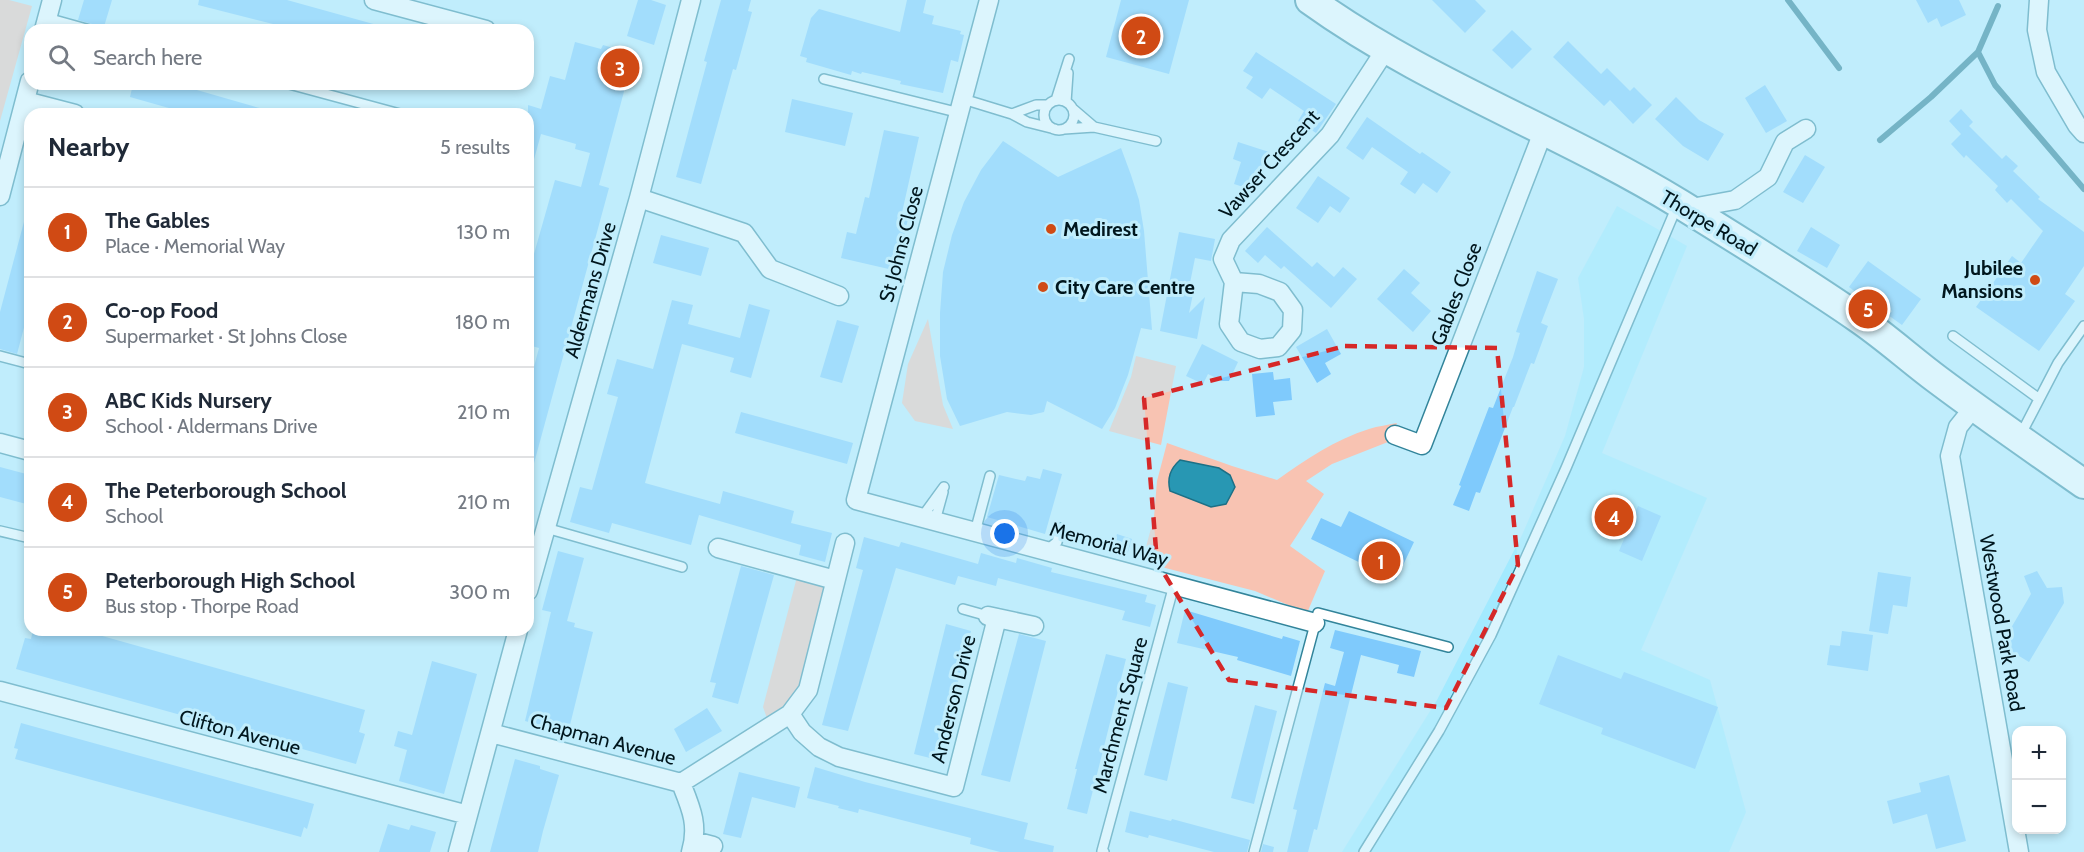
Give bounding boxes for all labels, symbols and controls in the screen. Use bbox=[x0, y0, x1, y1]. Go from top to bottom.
pin: 2 bbox=[1122, 14, 1160, 58]
search box bbox=[24, 24, 534, 90]
icon: search bbox=[45, 41, 78, 74]
text: Search here bbox=[93, 44, 202, 71]
pin: 3 bbox=[600, 46, 640, 90]
street label: Vawser Crescent bbox=[1214, 104, 1324, 223]
text: Nearby bbox=[48, 131, 129, 163]
text: 5 results bbox=[440, 135, 510, 159]
street label: St Johns Close bbox=[874, 183, 928, 305]
street label: Thorpe Road bbox=[1657, 185, 1761, 261]
text: The Gables bbox=[105, 207, 210, 234]
place label: Medirest bbox=[1063, 217, 1138, 241]
street label: Aldermans Drive bbox=[559, 219, 621, 361]
text: 1 bbox=[64, 220, 71, 244]
text: 130 m bbox=[457, 220, 510, 244]
marker: Medirest bbox=[1044, 222, 1058, 236]
text: Place · Memorial Way bbox=[105, 234, 285, 258]
street label: Gables Close bbox=[1425, 239, 1487, 349]
place label: Jubilee Mansions bbox=[1941, 256, 2023, 303]
marker: Jubilee Mansions bbox=[2028, 273, 2042, 287]
place label: City Care Centre bbox=[1055, 275, 1195, 299]
marker: City Care Centre bbox=[1036, 280, 1050, 294]
pin: 5 bbox=[1848, 286, 1888, 332]
text: Co-op Food bbox=[105, 297, 218, 324]
text: 2 bbox=[62, 310, 73, 334]
text: 180 m bbox=[455, 310, 510, 334]
text: Supermarket · St Johns Close bbox=[105, 324, 347, 348]
text: ABC Kids Nursery bbox=[105, 387, 272, 414]
text: 3 bbox=[62, 400, 73, 424]
text: 210 m bbox=[457, 400, 510, 424]
text: School · Aldermans Drive bbox=[105, 414, 318, 438]
text: The Peterborough School bbox=[105, 477, 347, 504]
text: 4 bbox=[61, 490, 74, 514]
text: 210 m bbox=[457, 490, 510, 514]
pin: 4 bbox=[1594, 494, 1634, 540]
text: School bbox=[105, 504, 163, 528]
street label: Memorial Way bbox=[1047, 517, 1171, 571]
your location bbox=[990, 519, 1019, 548]
street label: Westwood Park Road bbox=[1975, 533, 2029, 713]
pin: 1 bbox=[1362, 538, 1400, 584]
text: Peterborough High School bbox=[105, 567, 355, 594]
text: 5 bbox=[62, 580, 73, 604]
text: 300 m bbox=[449, 580, 510, 604]
text: Bus stop · Thorpe Road bbox=[105, 594, 299, 618]
street label: Anderson Drive bbox=[926, 633, 980, 765]
street label: Marchment Square bbox=[1088, 634, 1152, 796]
street label: Clifton Avenue bbox=[177, 704, 303, 760]
street label: Chapman Avenue bbox=[527, 708, 679, 770]
map controls bbox=[2012, 726, 2066, 834]
button: + bbox=[2012, 726, 2066, 780]
button: − bbox=[2012, 780, 2066, 834]

